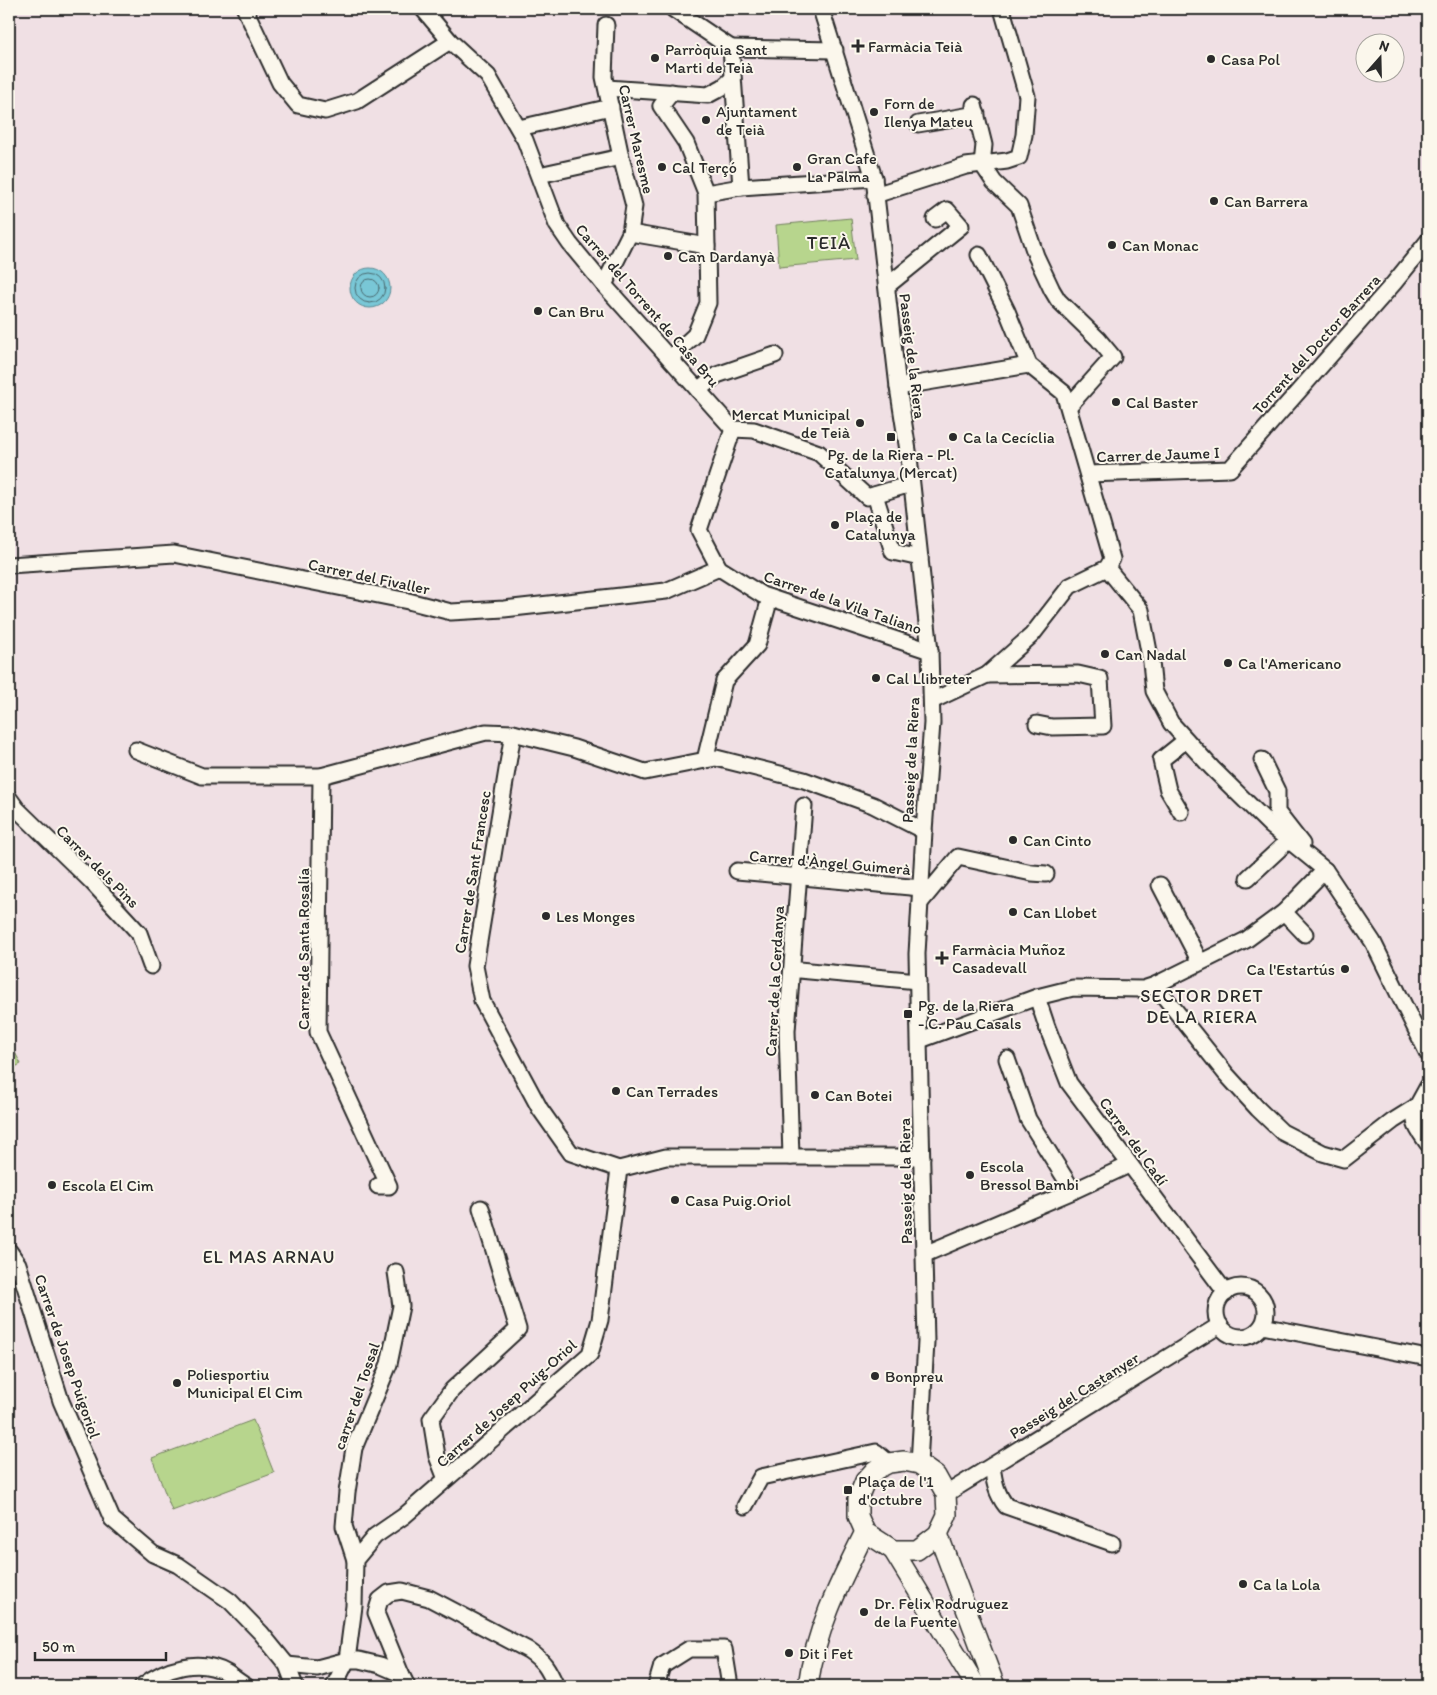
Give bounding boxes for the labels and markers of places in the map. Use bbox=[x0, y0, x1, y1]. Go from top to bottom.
place label: Farmàcia Teià bbox=[868, 37, 963, 56]
place label: Parròquia Sant Marti de Teià bbox=[665, 40, 767, 77]
marker: Farmàcia Teià bbox=[852, 40, 864, 52]
place label: Casa Pol bbox=[1221, 50, 1280, 69]
marker: Parròquia Sant Marti de Teià bbox=[649, 52, 661, 64]
marker: Casa Pol bbox=[1205, 53, 1217, 65]
place label: Forn de Ilenya Mateu bbox=[884, 94, 973, 131]
place label: Ajuntament de Teià bbox=[716, 102, 797, 139]
marker: Forn de Ilenya Mateu bbox=[868, 106, 880, 118]
marker: Ajuntament de Teià bbox=[700, 114, 712, 126]
place label: Gran Cafe La Palma bbox=[807, 149, 877, 186]
place label: Cal Terçó bbox=[672, 158, 737, 177]
marker: Cal Terçó bbox=[656, 161, 668, 173]
marker: Gran Cafe La Palma bbox=[791, 161, 803, 173]
place label: Can Barrera bbox=[1224, 192, 1309, 211]
marker: Can Barrera bbox=[1208, 195, 1220, 207]
place label: Can Monac bbox=[1122, 236, 1199, 255]
marker: Can Monac bbox=[1106, 239, 1118, 251]
place label: Can Dardanyà bbox=[678, 247, 776, 266]
marker: Can Dardanyà bbox=[662, 250, 674, 262]
place label: Can Bru bbox=[548, 302, 604, 321]
marker: Can Bru bbox=[532, 305, 544, 317]
place label: Cal Baster bbox=[1126, 393, 1199, 412]
marker: Cal Baster bbox=[1110, 396, 1122, 408]
place label: Mercat Municipal de Teià bbox=[731, 405, 851, 442]
marker: Mercat Municipal de Teià bbox=[854, 417, 866, 429]
place label: Ca la Cecíclia bbox=[963, 428, 1055, 447]
marker: Pg. de la Riera - Pl. Catalunya (Mercat) bbox=[885, 431, 897, 443]
marker: Ca la Cecíclia bbox=[947, 431, 959, 443]
place label: Pg. de la Riera - Pl. Catalunya (Mercat) bbox=[825, 445, 957, 482]
place label: Plaça de Catalunya bbox=[845, 507, 916, 544]
marker: Plaça de Catalunya bbox=[829, 519, 841, 531]
place label: Can Nadal bbox=[1115, 645, 1187, 664]
marker: Can Nadal bbox=[1099, 648, 1111, 660]
place label: Ca l'Americano bbox=[1238, 654, 1341, 673]
marker: Ca l'Americano bbox=[1222, 657, 1234, 669]
place label: Cal Llibreter bbox=[886, 669, 973, 688]
marker: Cal Llibreter bbox=[870, 672, 882, 684]
place label: Can Cinto bbox=[1023, 831, 1091, 850]
marker: Can Cinto bbox=[1007, 834, 1019, 846]
place label: Can Llobet bbox=[1023, 903, 1097, 922]
marker: Can Llobet bbox=[1007, 906, 1019, 918]
place label: Les Monges bbox=[556, 907, 635, 926]
marker: Les Monges bbox=[540, 910, 552, 922]
place label: Farmàcia Muñoz Casadevall bbox=[952, 940, 1066, 977]
marker: Farmàcia Muñoz Casadevall bbox=[936, 952, 948, 964]
place label: Ca l'Estartús bbox=[1247, 960, 1335, 979]
marker: Ca l'Estartús bbox=[1339, 963, 1351, 975]
place label: Pg. de la Riera - C. Pau Casals bbox=[918, 996, 1021, 1033]
marker: Pg. de la Riera - C. Pau Casals bbox=[902, 1008, 914, 1020]
place label: Can Terrades bbox=[626, 1082, 718, 1101]
marker: Can Terrades bbox=[610, 1085, 622, 1097]
place label: Can Botei bbox=[825, 1086, 892, 1105]
marker: Can Botei bbox=[809, 1089, 821, 1101]
place label: Escola Bressol Bambi bbox=[980, 1157, 1079, 1194]
marker: Escola Bressol Bambi bbox=[964, 1169, 976, 1181]
place label: Escola El Cim bbox=[62, 1176, 154, 1195]
marker: Escola El Cim bbox=[46, 1179, 58, 1191]
place label: Casa Puig.Oriol bbox=[685, 1191, 792, 1210]
marker: Casa Puig.Oriol bbox=[669, 1194, 681, 1206]
place label: Poliesportiu Municipal El Cim bbox=[187, 1365, 303, 1402]
place label: Bonpreu bbox=[885, 1367, 943, 1386]
marker: Bonpreu bbox=[869, 1370, 881, 1382]
marker: Poliesportiu Municipal El Cim bbox=[171, 1377, 183, 1389]
place label: Plaça de l'1 d'octubre bbox=[858, 1472, 934, 1509]
marker: Plaça de l'1 d'octubre bbox=[842, 1484, 854, 1496]
place label: Ca la Lola bbox=[1253, 1575, 1321, 1594]
marker: Ca la Lola bbox=[1237, 1578, 1249, 1590]
place label: Dr. Felix Rodruguez de la Fuente bbox=[874, 1594, 1009, 1631]
marker: Dr. Felix Rodruguez de la Fuente bbox=[858, 1606, 870, 1618]
place label: Dit i Fet bbox=[799, 1644, 853, 1663]
marker: Dit i Fet bbox=[783, 1647, 795, 1659]

